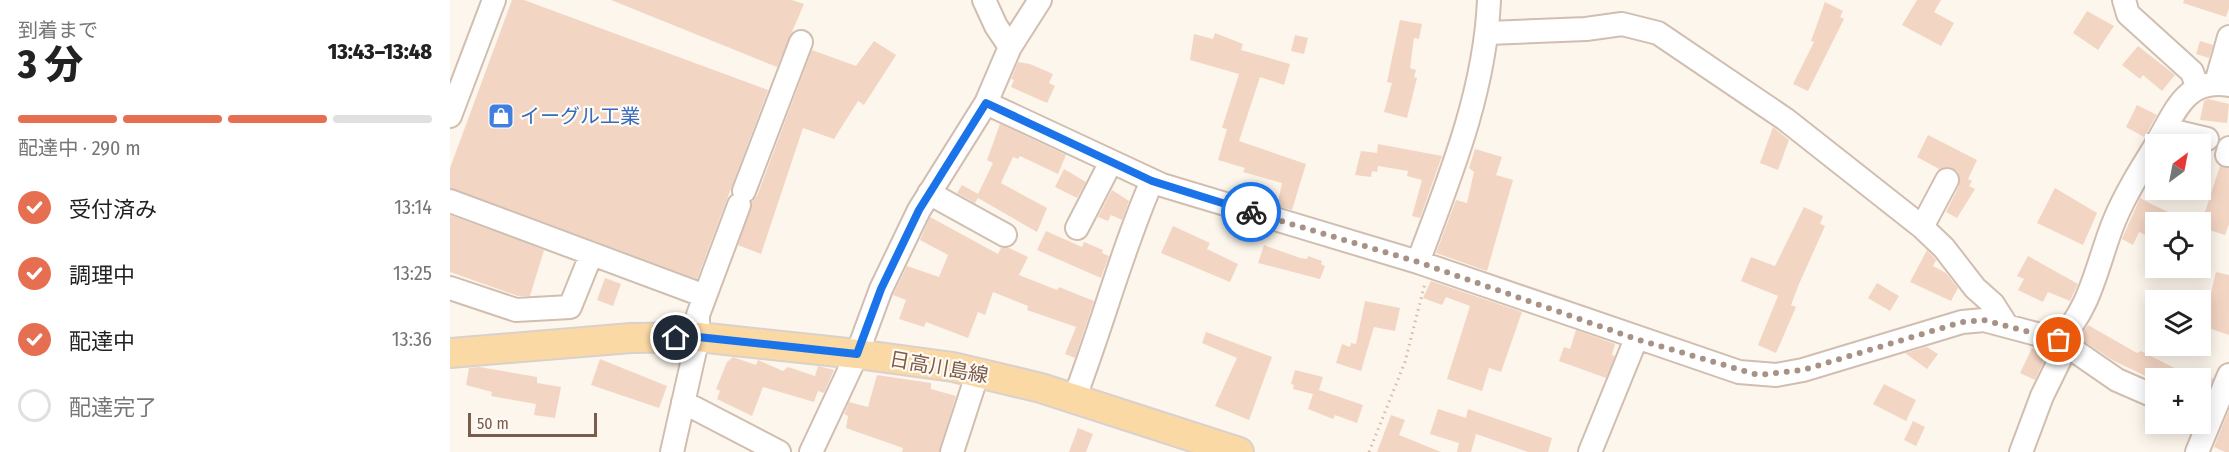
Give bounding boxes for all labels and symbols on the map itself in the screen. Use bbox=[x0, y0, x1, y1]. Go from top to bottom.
shop icon: イーグル工業 bbox=[486, 101, 516, 131]
place label: イーグル工業 bbox=[520, 104, 640, 128]
north arrow bbox=[2145, 134, 2211, 200]
courier bbox=[1221, 182, 1281, 242]
pin bbox=[650, 312, 701, 363]
pin bbox=[2033, 314, 2084, 365]
street label: 日高川島線 bbox=[888, 346, 990, 388]
scale bar bbox=[468, 410, 597, 438]

